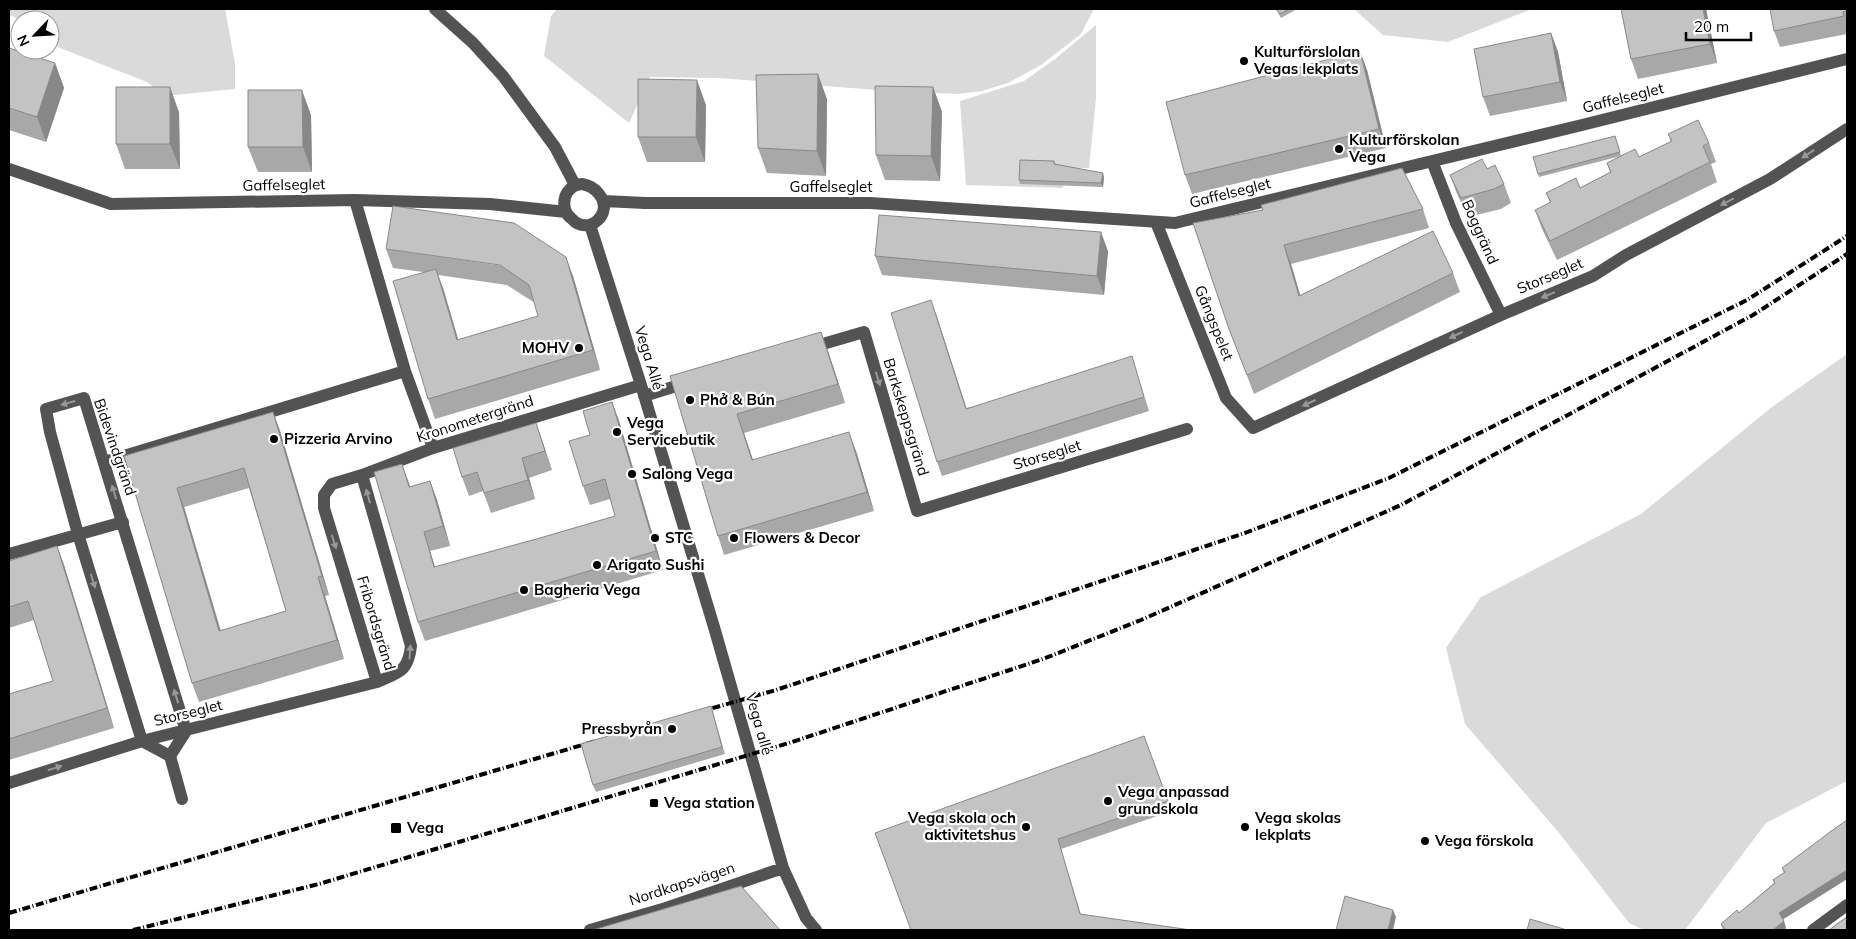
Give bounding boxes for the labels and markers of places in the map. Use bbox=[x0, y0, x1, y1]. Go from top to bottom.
place label: Kulturförslolan Vegas lekplats bbox=[1253, 42, 1360, 78]
marker: Kulturförslolan Vegas lekplats bbox=[1238, 55, 1250, 67]
place label: Kulturförskolan Vega bbox=[1348, 130, 1459, 166]
marker: Kulturförskolan Vega bbox=[1333, 143, 1345, 155]
place label: MOHV bbox=[522, 338, 569, 357]
marker: MOHV bbox=[573, 342, 585, 354]
place label: Phở & Bún bbox=[700, 390, 775, 409]
marker: Phở & Bún bbox=[684, 394, 696, 406]
place label: Vega Servicebutik bbox=[626, 413, 716, 449]
marker: Vega Servicebutik bbox=[611, 426, 623, 438]
place label: Pizzeria Arvino bbox=[284, 429, 393, 448]
marker: Pizzeria Arvino bbox=[268, 433, 280, 445]
place label: Salong Vega bbox=[642, 464, 733, 483]
marker: Salong Vega bbox=[626, 468, 638, 480]
place label: STC bbox=[665, 528, 693, 547]
place label: Flowers & Decor bbox=[744, 528, 860, 547]
marker: STC bbox=[649, 532, 661, 544]
marker: Flowers & Decor bbox=[728, 532, 740, 544]
place label: Arigato Sushi bbox=[607, 555, 704, 574]
marker: Arigato Sushi bbox=[591, 559, 603, 571]
place label: Bagheria Vega bbox=[534, 580, 640, 599]
marker: Bagheria Vega bbox=[518, 584, 530, 596]
place label: Pressbyrån bbox=[582, 719, 662, 738]
marker: Pressbyrån bbox=[666, 723, 678, 735]
place label: Vega anpassad grundskola bbox=[1117, 782, 1229, 818]
place label: Vega station bbox=[663, 793, 755, 812]
marker: Vega anpassad grundskola bbox=[1102, 795, 1114, 807]
marker: Vega station bbox=[648, 797, 660, 809]
place label: Vega skola och aktivitetshus bbox=[907, 808, 1016, 844]
place label: Vega skolas lekplats bbox=[1254, 808, 1341, 844]
place label: Vega bbox=[406, 818, 444, 837]
marker: Vega bbox=[389, 821, 403, 835]
marker: Vega skola och aktivitetshus bbox=[1020, 821, 1032, 833]
marker: Vega skolas lekplats bbox=[1239, 821, 1251, 833]
place label: Vega förskola bbox=[1434, 831, 1534, 850]
marker: Vega förskola bbox=[1419, 835, 1431, 847]

